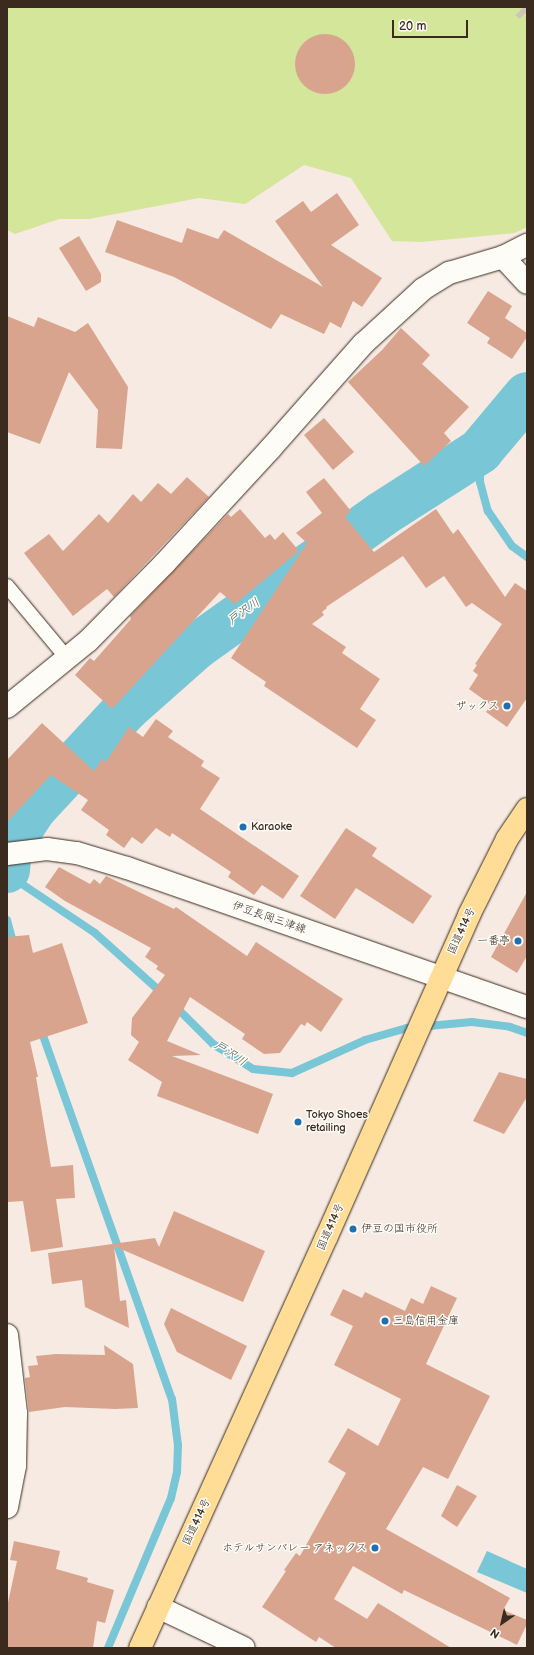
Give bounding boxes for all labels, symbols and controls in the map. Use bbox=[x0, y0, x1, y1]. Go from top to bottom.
scale bar bbox=[394, 12, 470, 38]
text: 20 m bbox=[399, 19, 426, 34]
water label: 戸沢川 bbox=[225, 596, 263, 628]
place label: ザックス bbox=[455, 699, 499, 713]
marker: ザックス bbox=[502, 701, 512, 711]
place label: Karaoke bbox=[251, 820, 292, 834]
marker: Karaoke bbox=[238, 822, 248, 832]
street label: 伊豆長岡三津線 bbox=[230, 899, 308, 937]
street label: 国道414号 bbox=[445, 905, 479, 957]
place label: 一番亭 bbox=[477, 934, 510, 948]
marker: 一番亭 bbox=[513, 936, 523, 946]
water label: 戸沢川 bbox=[211, 1038, 249, 1070]
place label: Tokyo Shoes retailing bbox=[306, 1109, 368, 1135]
marker: Tokyo Shoes retailing bbox=[293, 1117, 303, 1127]
street label: 国道414号 bbox=[315, 1201, 347, 1253]
place label: 伊豆の国市役所 bbox=[361, 1222, 438, 1236]
marker: 伊豆の国市役所 bbox=[348, 1224, 358, 1234]
place label: 三島信用金庫 bbox=[393, 1314, 459, 1328]
marker: 三島信用金庫 bbox=[380, 1316, 390, 1326]
street label: 国道414号 bbox=[180, 1496, 214, 1548]
place label: ホテルサンバレー アネックス bbox=[221, 1541, 367, 1555]
marker: ホテルサンバレー アネックス bbox=[370, 1543, 380, 1553]
north arrow bbox=[482, 1603, 522, 1643]
text: N bbox=[488, 1626, 502, 1641]

